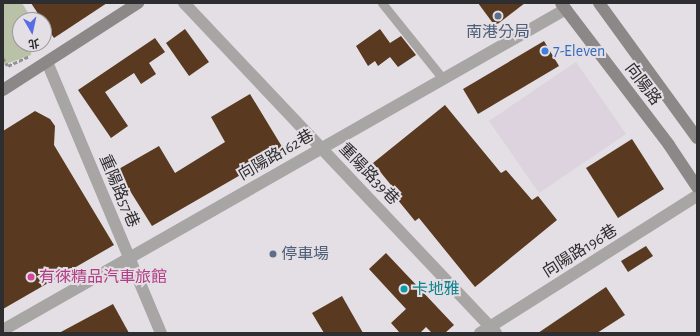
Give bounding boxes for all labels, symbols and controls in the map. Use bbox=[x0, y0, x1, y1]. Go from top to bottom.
marker: 南港分局 bbox=[493, 11, 503, 21]
north arrow bbox=[12, 12, 52, 52]
place label: 南港分局 bbox=[466, 22, 530, 42]
text: 北 bbox=[28, 37, 40, 50]
place label: 7-Eleven bbox=[553, 41, 605, 61]
marker: 7-Eleven bbox=[540, 46, 550, 56]
street label: 向陽路 bbox=[621, 59, 665, 109]
street label: 向陽路162巷 bbox=[235, 126, 317, 184]
street label: 重陽路39巷 bbox=[335, 139, 403, 209]
street label: 重陽路57巷 bbox=[95, 152, 143, 230]
street label: 向陽路196巷 bbox=[539, 220, 621, 282]
place label: 停車場 bbox=[281, 244, 329, 264]
marker: 停車場 bbox=[268, 249, 278, 259]
place label: 有徠精品汽車旅館 bbox=[39, 267, 167, 287]
marker: 有徠精品汽車旅館 bbox=[26, 272, 36, 282]
place label: 卡地雅 bbox=[412, 279, 460, 299]
marker: 卡地雅 bbox=[399, 284, 409, 294]

